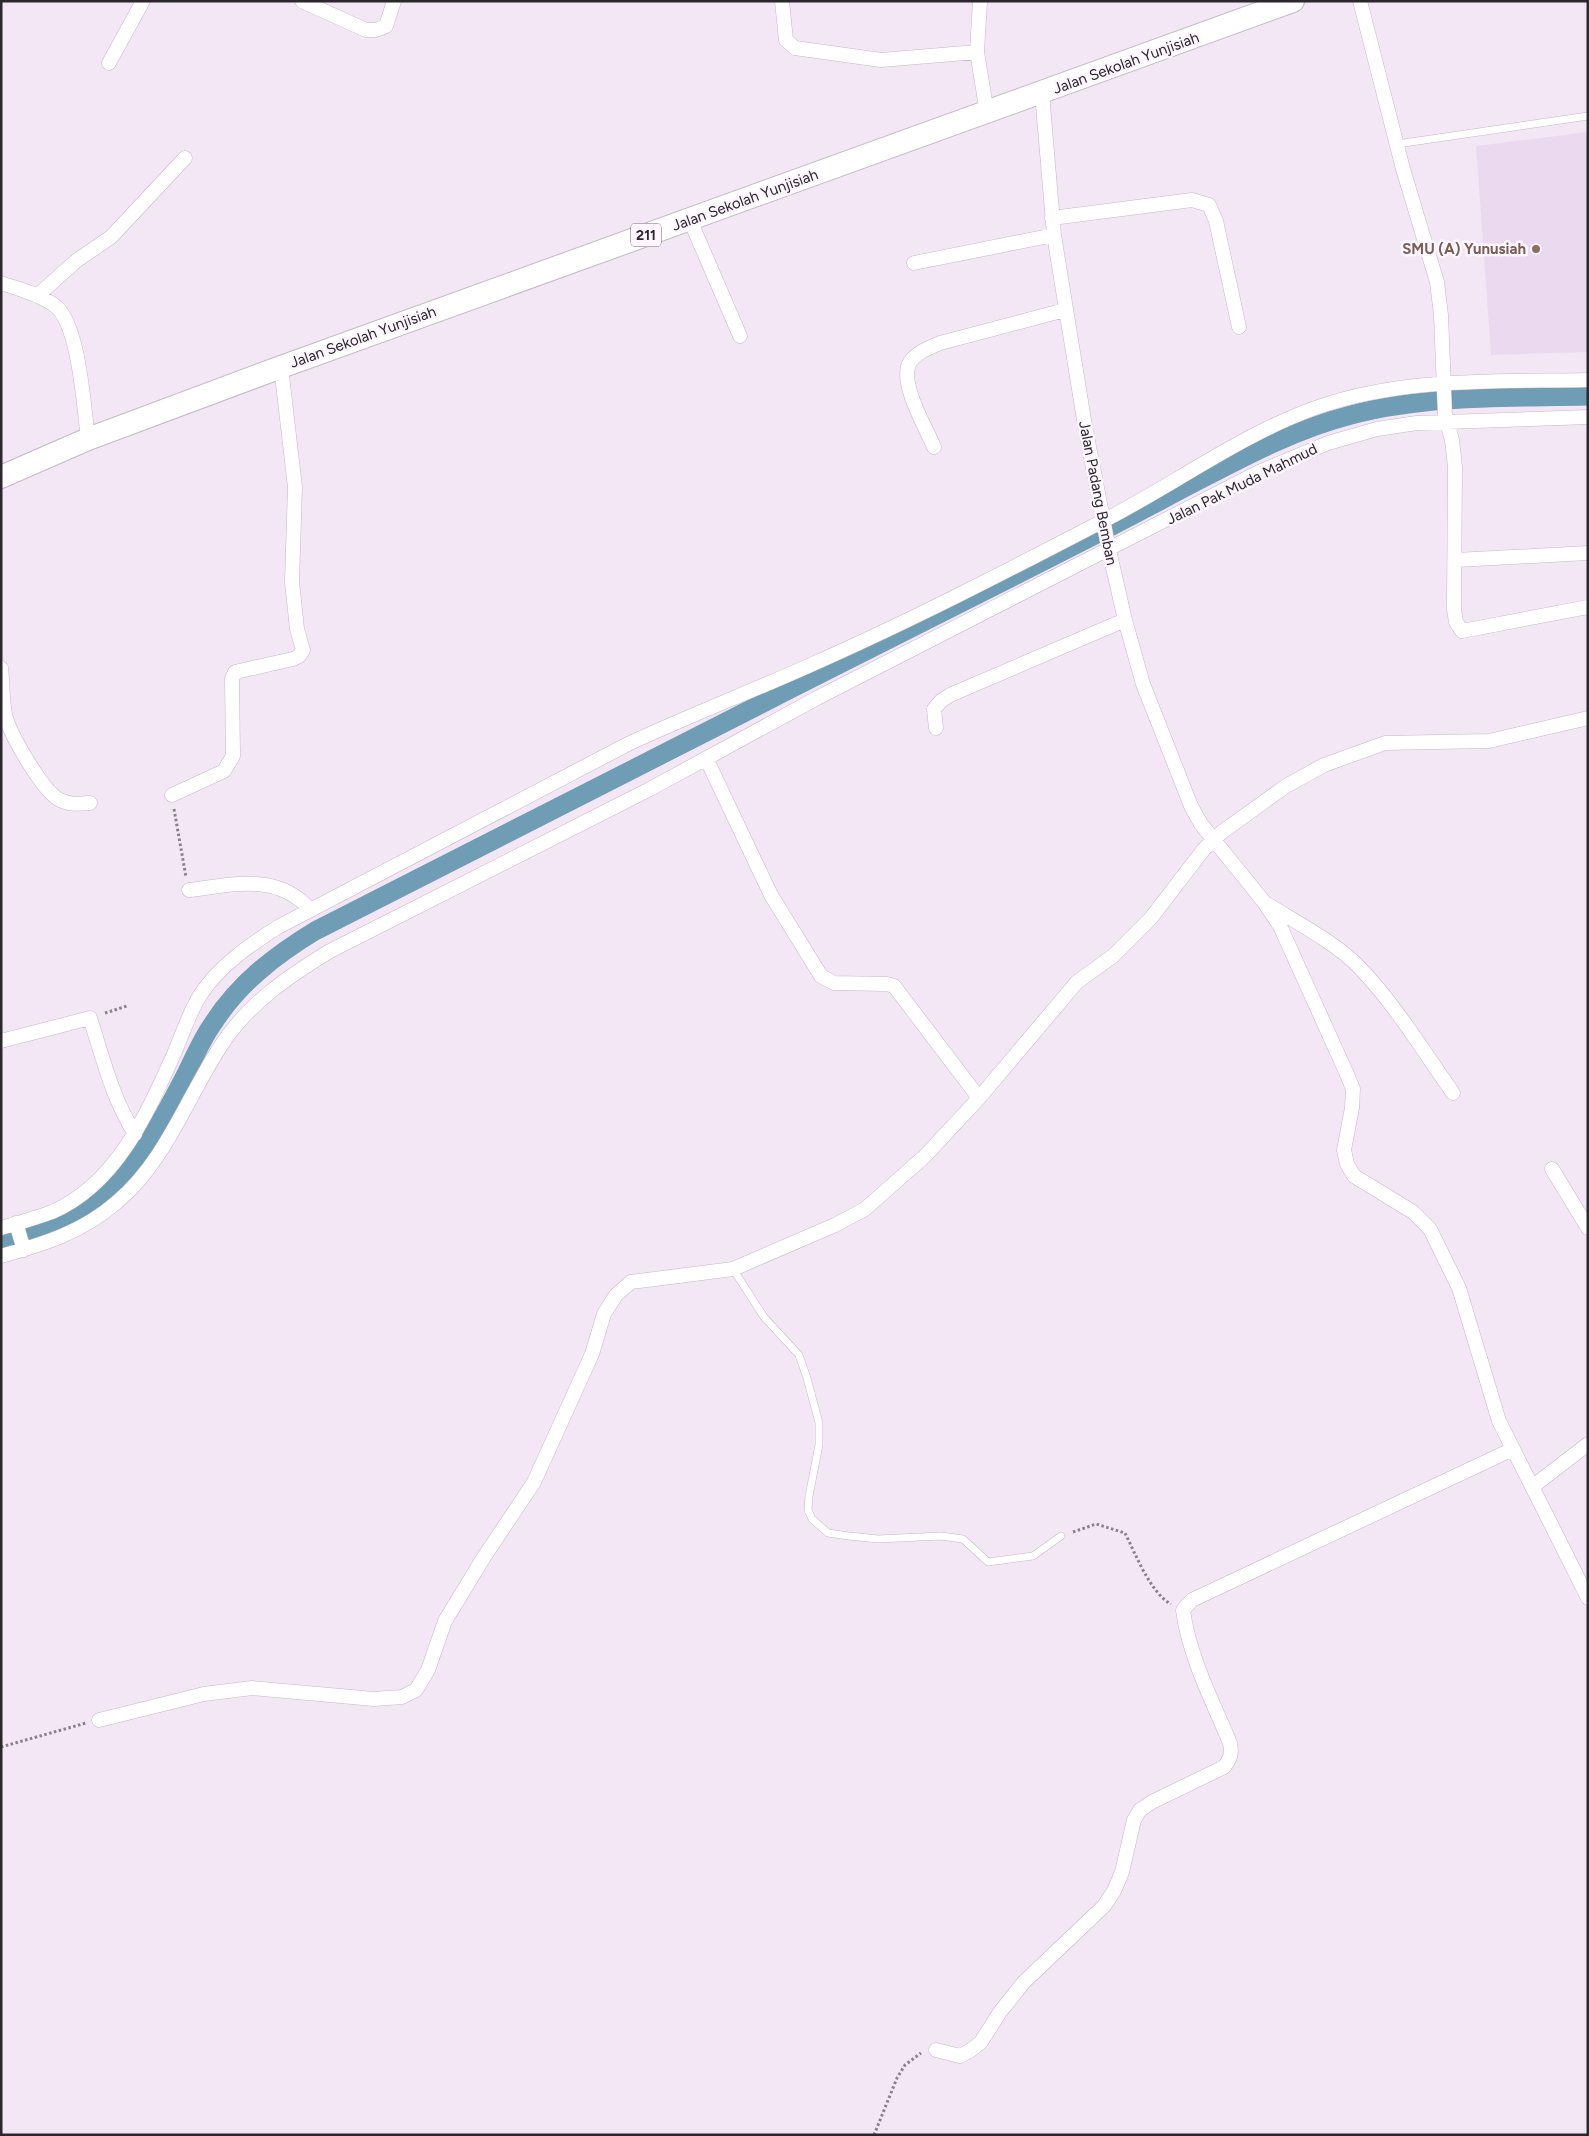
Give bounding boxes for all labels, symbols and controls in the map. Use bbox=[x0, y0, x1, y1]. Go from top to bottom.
street label: Jalan Sekolah Yunjisiah bbox=[1051, 28, 1201, 98]
street label: Jalan Sekolah Yunjisiah bbox=[670, 165, 820, 235]
road number: 211 bbox=[631, 224, 661, 246]
place label: SMU (A) Yunusiah bbox=[1402, 240, 1526, 258]
marker: SMU (A) Yunusiah bbox=[1530, 243, 1542, 255]
street label: Jalan Sekolah Yunjisiah bbox=[288, 302, 438, 372]
street label: Jalan Padang Bemban bbox=[1075, 419, 1121, 567]
street label: Jalan Pak Muda Mahmud bbox=[1164, 440, 1320, 528]

